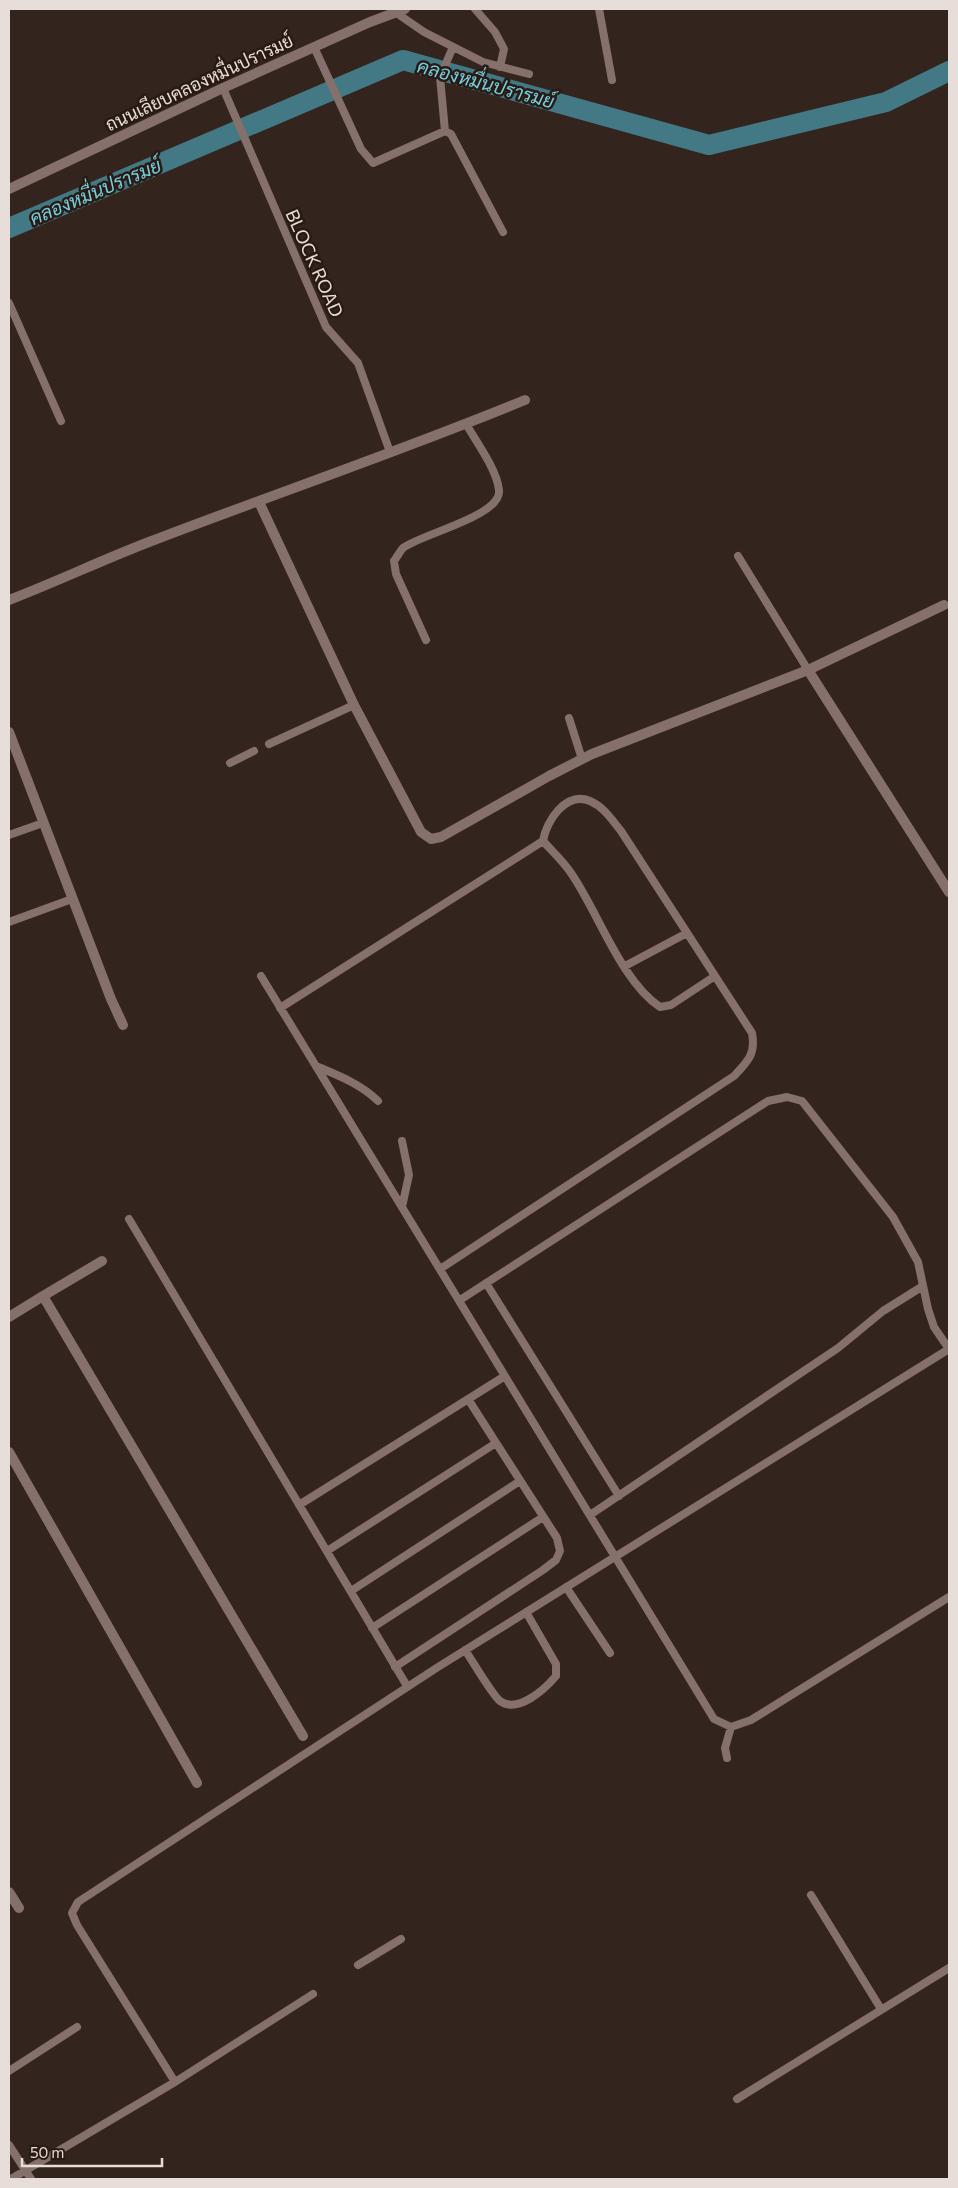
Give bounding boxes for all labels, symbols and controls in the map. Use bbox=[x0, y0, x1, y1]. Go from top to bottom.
street label: ถนนเลียบคลองหมื่นปรารมย์ bbox=[100, 25, 296, 135]
water label: คลองหมื่นปรารมย์ bbox=[415, 49, 561, 113]
water label: คลองหมื่นปรารมย์ bbox=[24, 147, 167, 229]
street label: BLOCK ROAD bbox=[281, 206, 349, 320]
scale bar bbox=[22, 2136, 162, 2168]
text: 50 m bbox=[30, 2143, 64, 2161]

